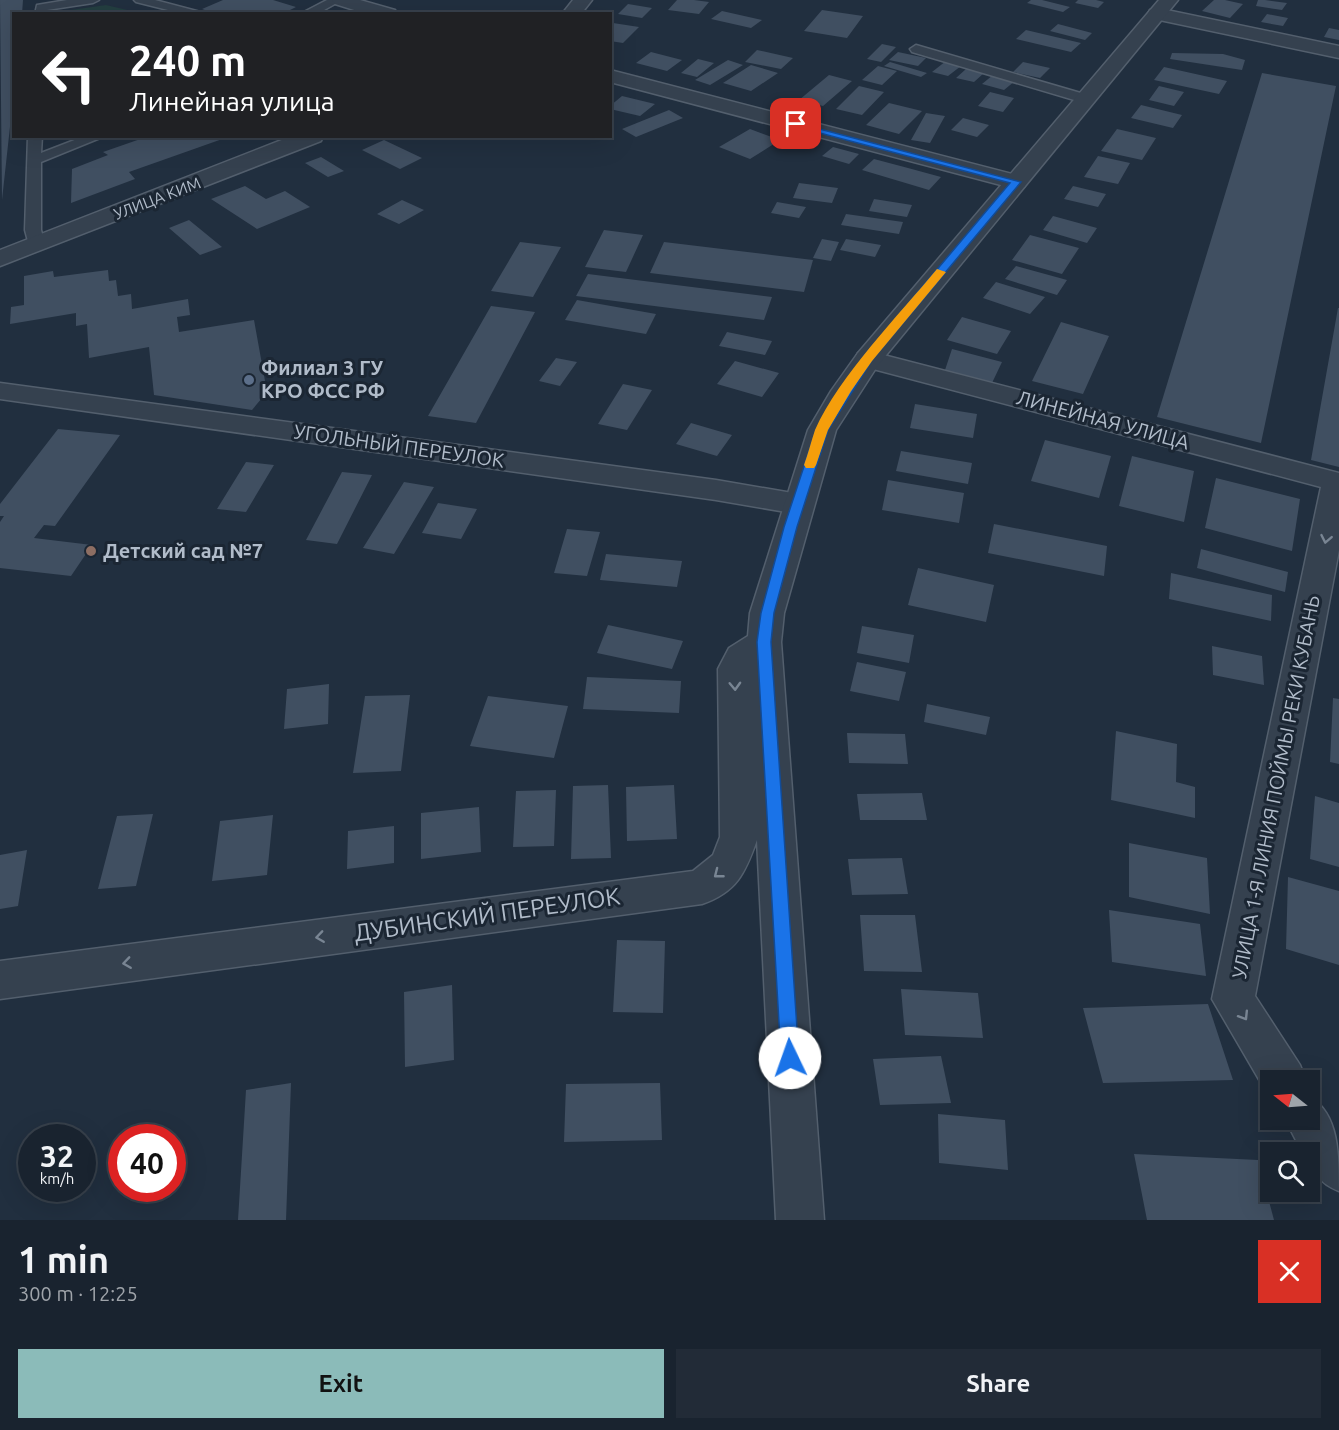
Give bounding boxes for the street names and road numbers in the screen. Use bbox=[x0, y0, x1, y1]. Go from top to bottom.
street label: УЛИЦА КИМ bbox=[111, 173, 203, 223]
street label: ЛИНЕЙНАЯ УЛИЦА bbox=[1014, 385, 1192, 454]
street label: УГОЛЬНЫЙ ПЕРЕУЛОК bbox=[293, 419, 506, 472]
street label: УЛИЦА 1-Я ЛИНИЯ ПОЙМЫ РЕКИ КУБАНЬ bbox=[1227, 593, 1324, 980]
street label: ДУБИНСКИЙ ПЕРЕУЛОК bbox=[352, 881, 622, 947]

